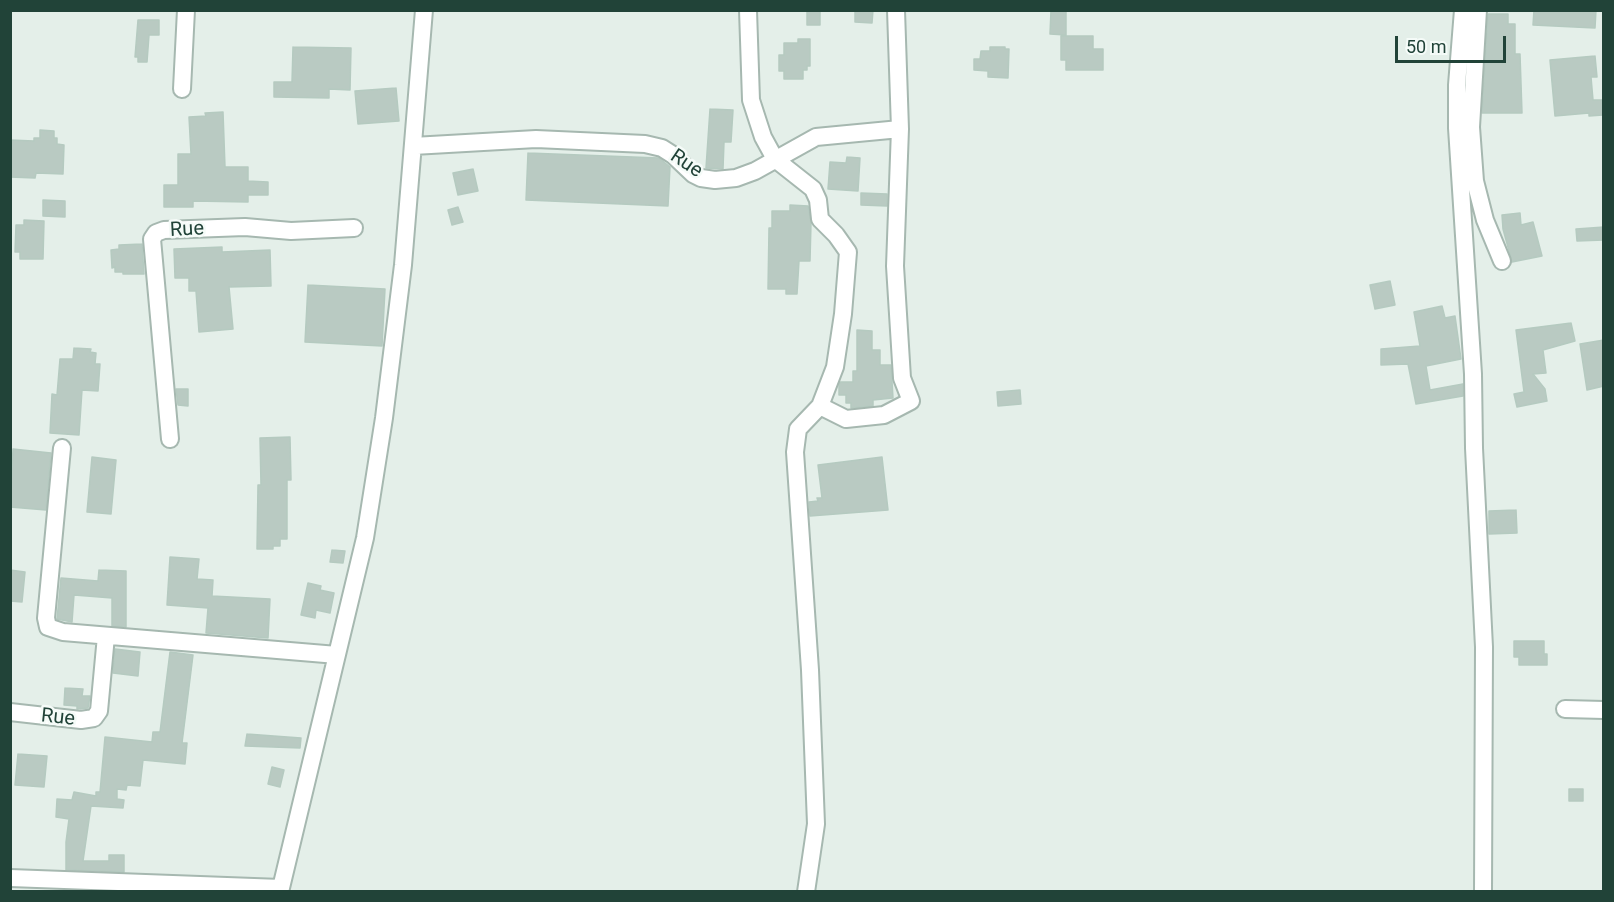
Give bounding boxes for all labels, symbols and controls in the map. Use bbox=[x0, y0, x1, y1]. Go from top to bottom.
scale bar bbox=[1398, 24, 1509, 62]
text: 50 m bbox=[1406, 36, 1446, 57]
street label: Rue bbox=[665, 145, 707, 183]
street label: Rue bbox=[169, 217, 205, 243]
street label: Rue bbox=[40, 704, 76, 732]

